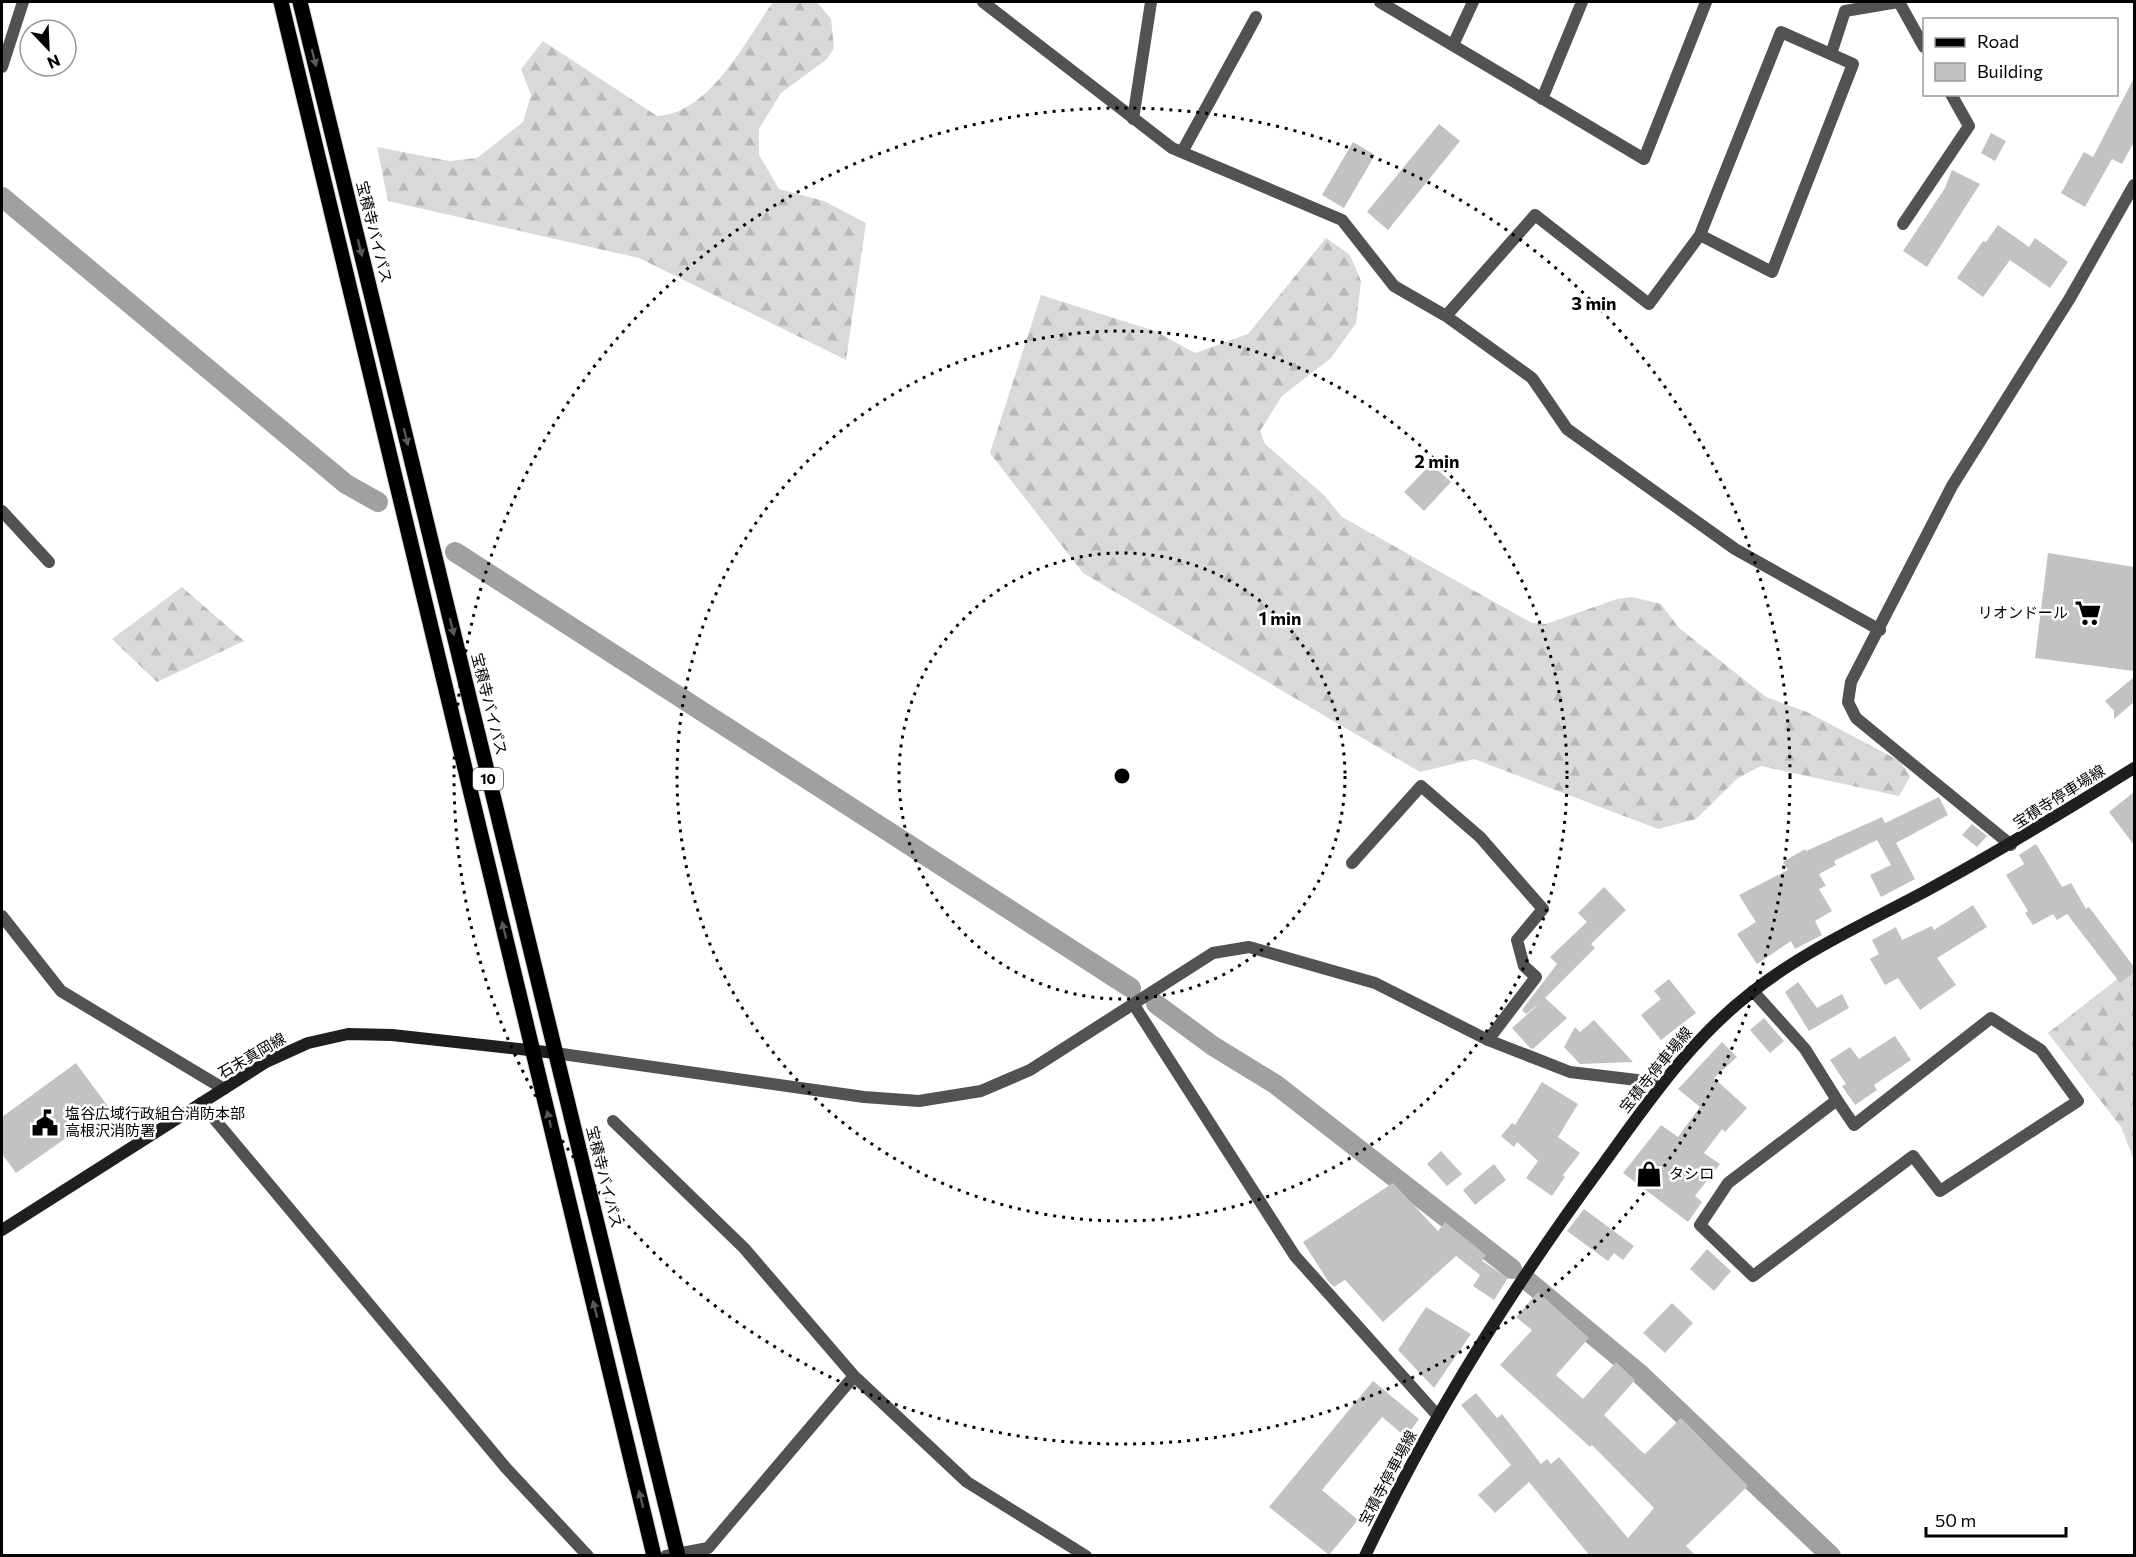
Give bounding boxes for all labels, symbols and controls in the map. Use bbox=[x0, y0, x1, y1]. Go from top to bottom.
north arrow bbox=[18, 18, 78, 78]
legend bbox=[1923, 18, 2118, 96]
text: Road bbox=[1977, 30, 2019, 52]
one-way arrow bbox=[309, 49, 319, 68]
text: N bbox=[45, 51, 63, 73]
text: Building bbox=[1977, 60, 2043, 82]
street label: 宝積寺バイパス bbox=[354, 179, 396, 285]
one-way arrow bbox=[355, 239, 365, 257]
text: 3 min bbox=[1571, 292, 1617, 314]
one-way arrow bbox=[401, 428, 411, 447]
text: 2 min bbox=[1415, 450, 1459, 472]
supermarket icon: リオンドール bbox=[2073, 598, 2103, 628]
place label: リオンドール bbox=[1978, 603, 2068, 621]
text: 1 min bbox=[1259, 607, 1301, 629]
one-way arrow bbox=[447, 618, 457, 636]
street label: 宝積寺バイパス bbox=[469, 651, 511, 757]
street label: 宝積寺停車場線 bbox=[2009, 761, 2108, 832]
centre of rings bbox=[1112, 766, 1132, 786]
road number: 10 bbox=[473, 768, 503, 790]
one-way arrow bbox=[498, 921, 508, 939]
street label: 宝積寺停車場線 bbox=[1615, 1023, 1695, 1116]
street label: 石末真岡線 bbox=[215, 1029, 288, 1082]
place label: 塩谷広域行政組合消防本部 高根沢消防署 bbox=[65, 1104, 245, 1139]
public building icon: 塩谷広域行政組合消防本部 高根沢消防署 bbox=[30, 1108, 60, 1138]
one-way arrow bbox=[544, 1110, 554, 1129]
street label: 宝積寺バイパス bbox=[584, 1124, 626, 1230]
shop icon: タシロ bbox=[1634, 1159, 1664, 1189]
place label: タシロ bbox=[1669, 1164, 1714, 1182]
one-way arrow bbox=[590, 1299, 599, 1318]
street label: 宝積寺停車場線 bbox=[1355, 1427, 1420, 1528]
one-way arrow bbox=[635, 1489, 645, 1508]
scale bar bbox=[1926, 1500, 2066, 1538]
text: 50 m bbox=[1935, 1509, 1976, 1531]

